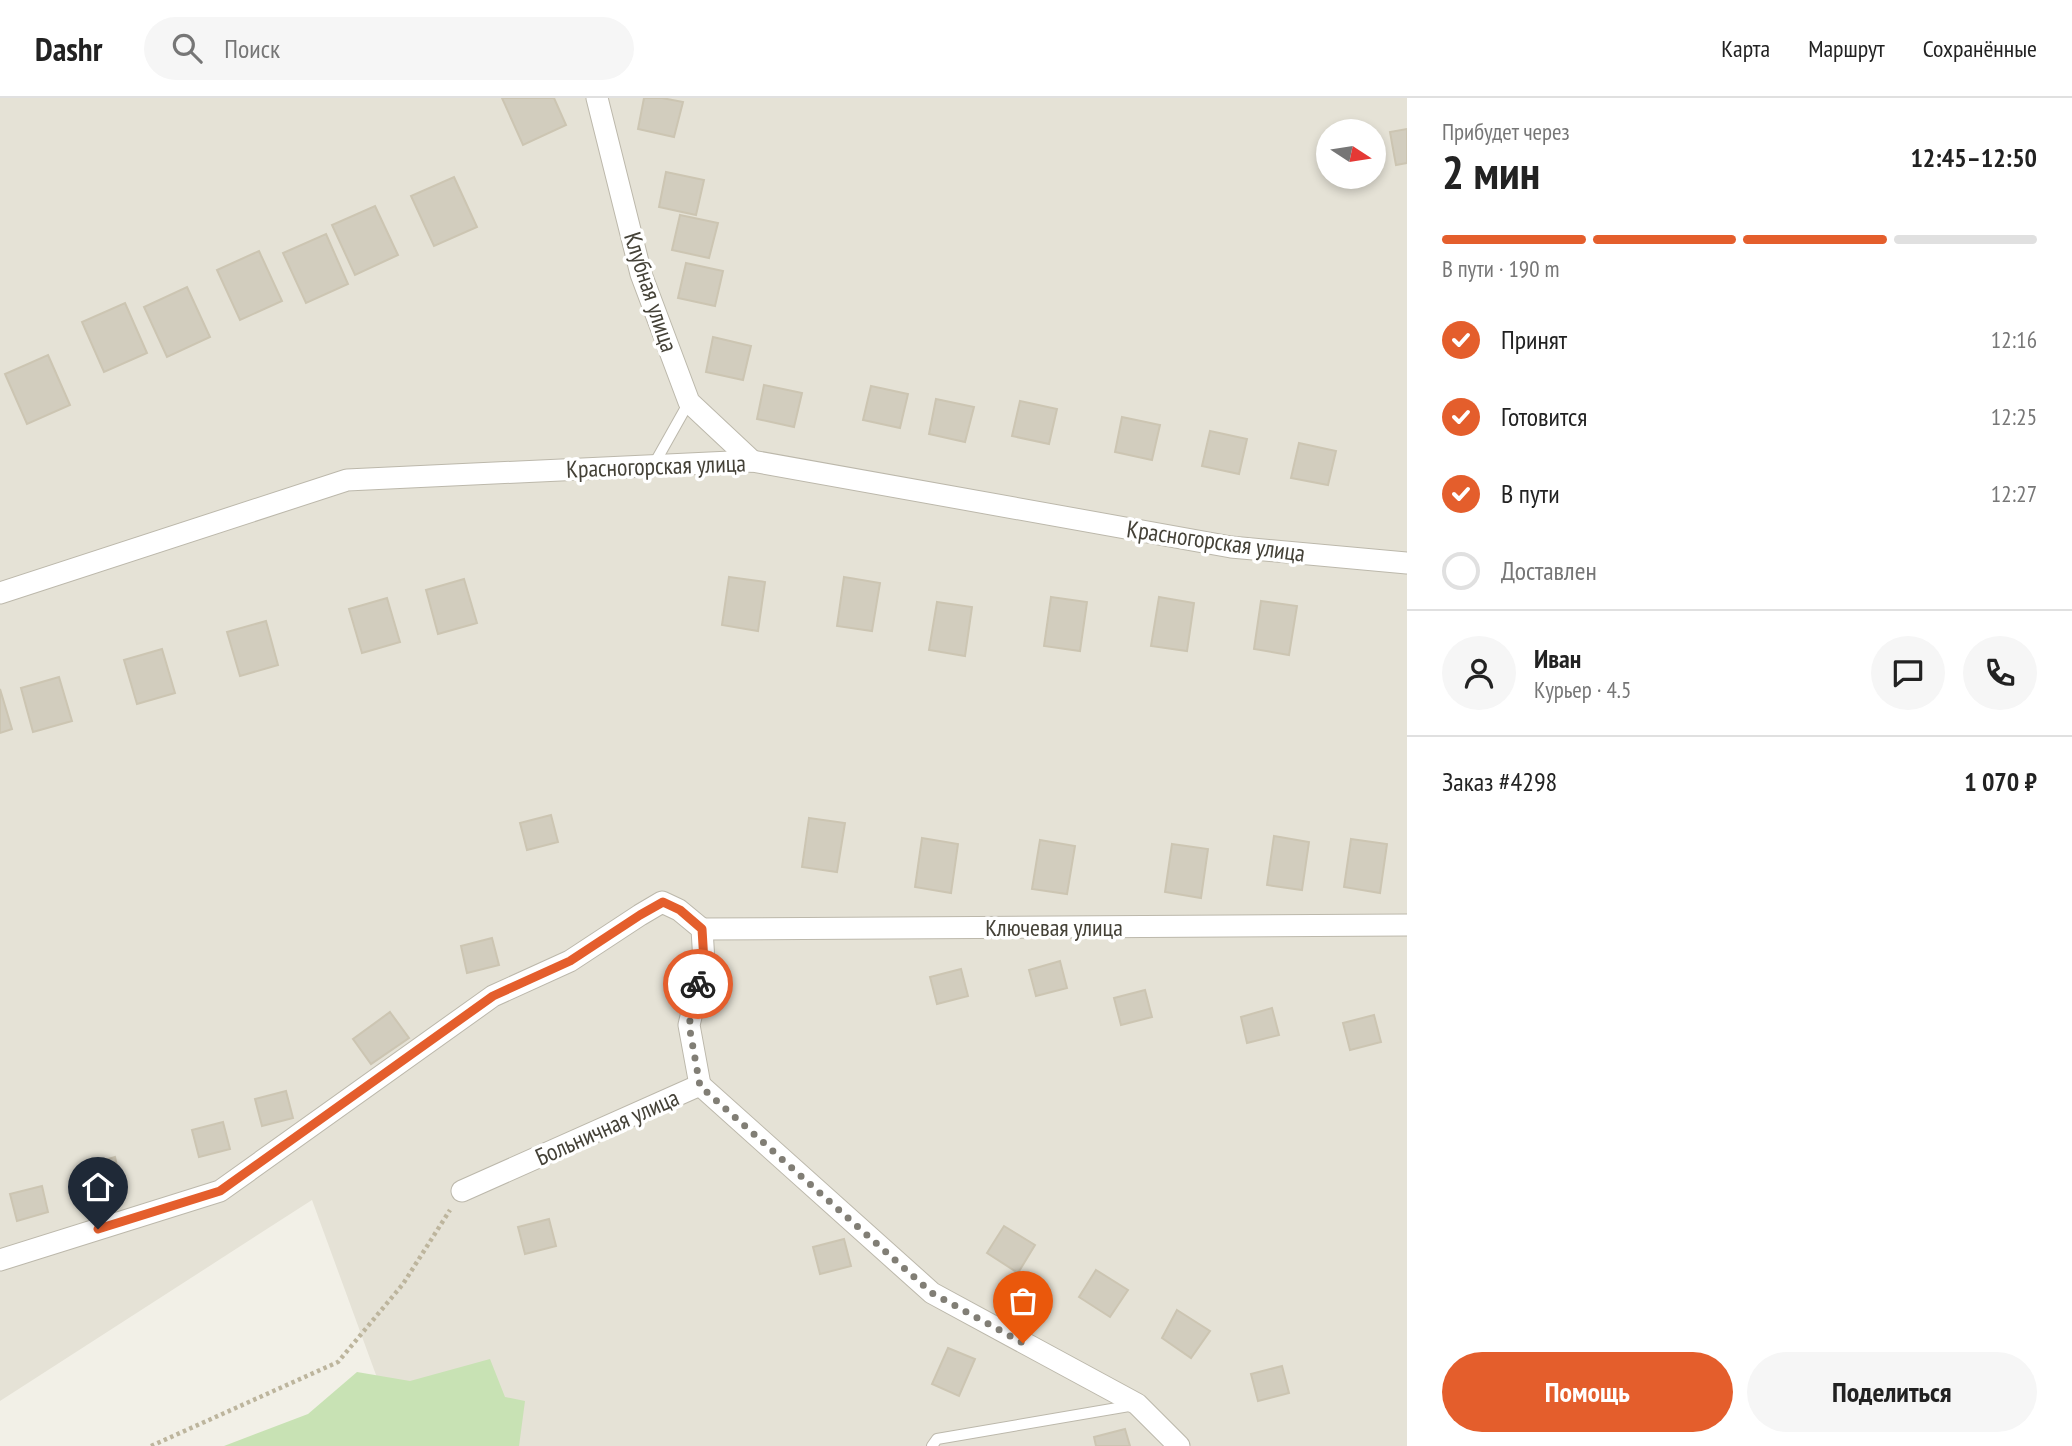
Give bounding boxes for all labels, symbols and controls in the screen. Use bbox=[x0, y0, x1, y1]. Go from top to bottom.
search box bbox=[144, 17, 634, 80]
text: Dashr bbox=[35, 27, 102, 70]
icon: search bbox=[168, 29, 206, 67]
text: Поиск bbox=[224, 32, 280, 65]
text: Карта bbox=[1721, 33, 1770, 64]
text: Маршрут bbox=[1808, 33, 1885, 64]
text: Сохранённые bbox=[1923, 33, 2037, 64]
text: Прибудет через bbox=[1442, 117, 1570, 146]
north arrow bbox=[1316, 119, 1386, 189]
map controls bbox=[1316, 119, 1386, 189]
text: 12:45–12:50 bbox=[1910, 141, 2037, 174]
text: 2 мин bbox=[1442, 142, 1540, 202]
street label: Клубная улица bbox=[617, 228, 685, 356]
text: В пути · 190 m bbox=[1442, 254, 1559, 283]
icon: check bbox=[1442, 321, 1480, 359]
text: Принят bbox=[1501, 323, 1567, 356]
text: 12:16 bbox=[1991, 325, 2037, 354]
icon: check bbox=[1442, 398, 1480, 436]
text: Готовится bbox=[1501, 400, 1587, 433]
text: 12:25 bbox=[1991, 402, 2037, 431]
street label: Красногорская улица bbox=[566, 447, 746, 485]
icon: check bbox=[1442, 475, 1480, 513]
text: В пути bbox=[1501, 477, 1560, 510]
text: 12:27 bbox=[1991, 479, 2037, 508]
street label: Красногорская улица bbox=[1125, 513, 1307, 569]
text: Доставлен bbox=[1501, 554, 1597, 587]
button: person bbox=[1442, 636, 1516, 710]
button: chat bbox=[1871, 636, 1945, 710]
button: phone bbox=[1963, 636, 2037, 710]
text: Иван bbox=[1534, 642, 1581, 675]
text: Курьер · 4.5 bbox=[1534, 675, 1631, 704]
text: Заказ #4298 bbox=[1442, 765, 1557, 798]
text: 1 070 ₽ bbox=[1964, 765, 2037, 798]
street label: Ключевая улица bbox=[985, 912, 1123, 943]
courier bbox=[663, 949, 733, 1019]
icon: bike bbox=[679, 965, 717, 1003]
street label: Больничная улица bbox=[530, 1082, 684, 1172]
pin bbox=[68, 1157, 128, 1229]
icon: home bbox=[79, 1168, 117, 1206]
pin bbox=[993, 1271, 1053, 1343]
icon: bag bbox=[1004, 1282, 1042, 1320]
button: Помощь bbox=[1442, 1352, 1733, 1432]
button: Поделиться bbox=[1747, 1352, 2037, 1432]

